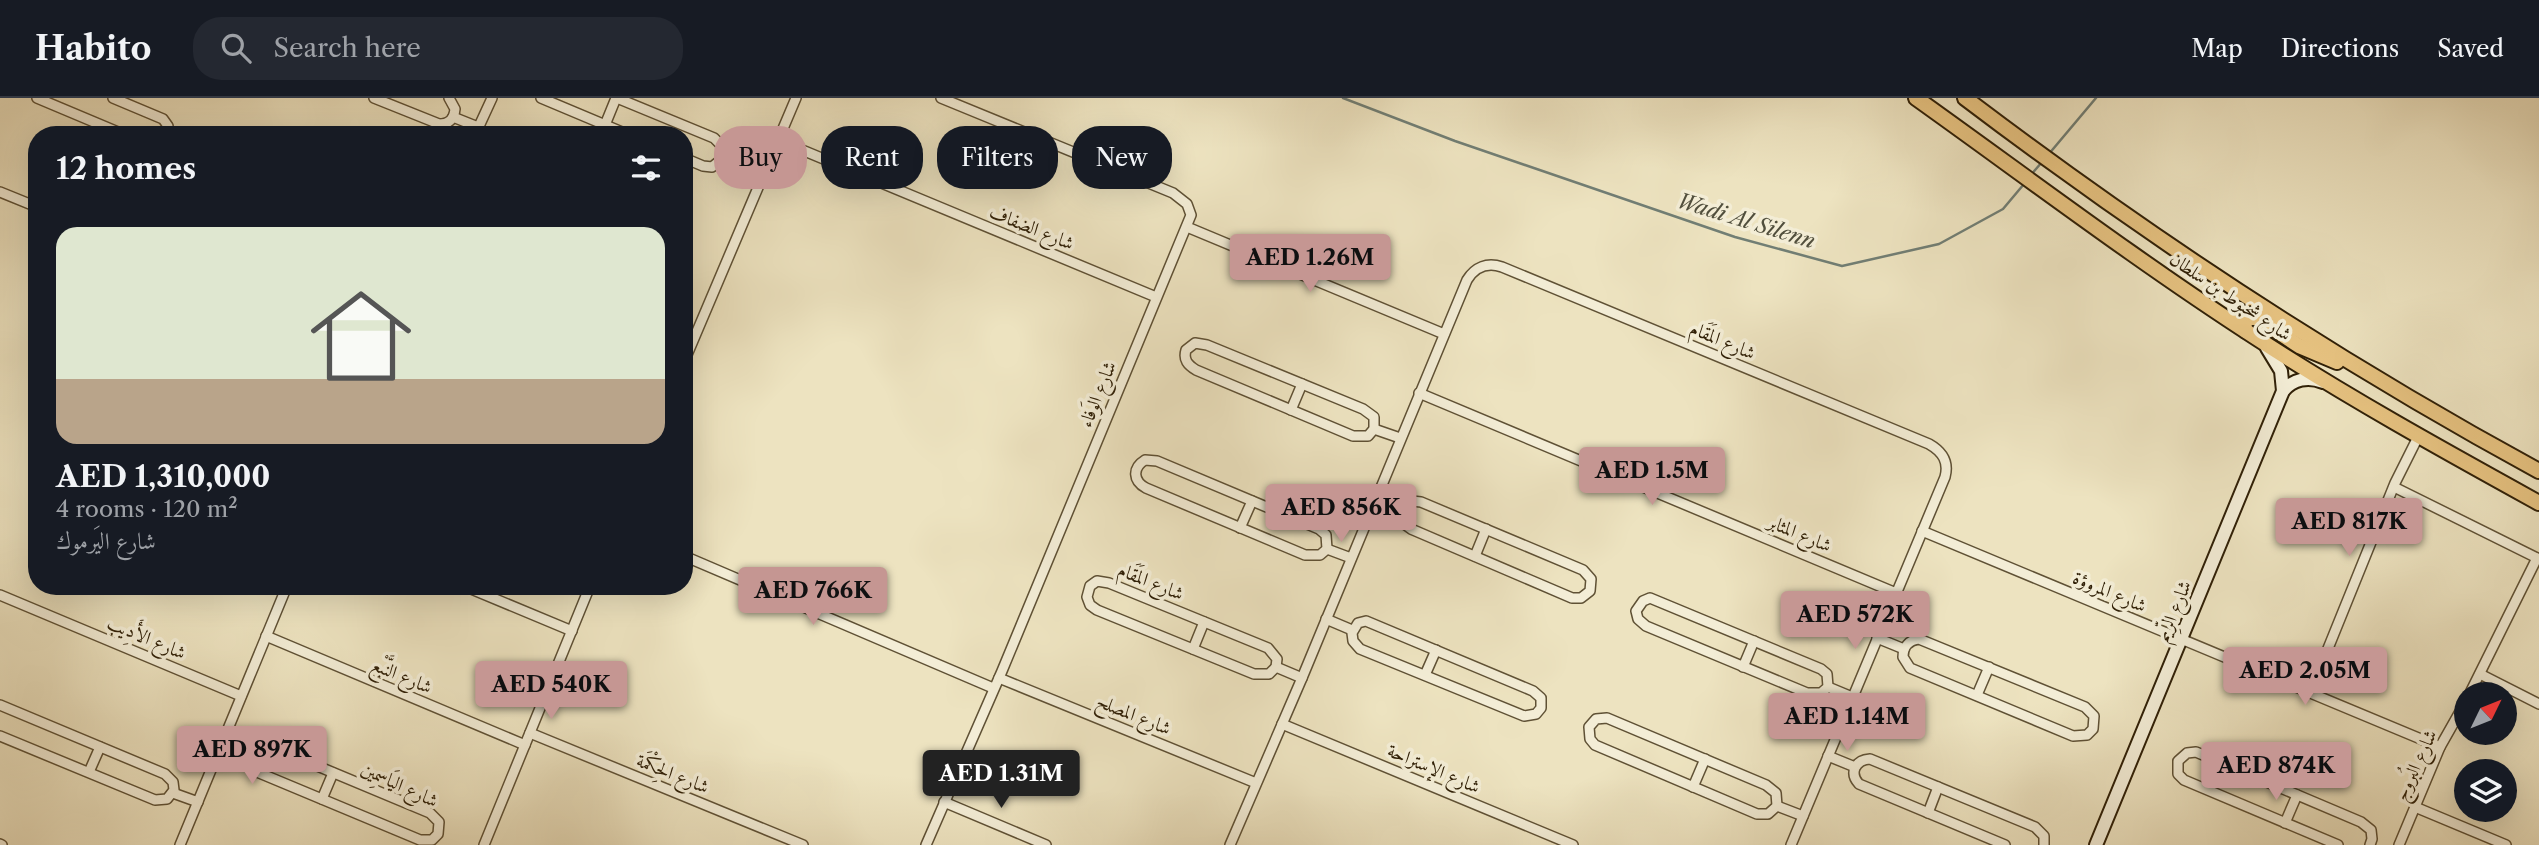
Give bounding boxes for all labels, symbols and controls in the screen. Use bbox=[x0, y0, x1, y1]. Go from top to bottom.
search box bbox=[193, 17, 683, 80]
text: Habito bbox=[35, 28, 151, 69]
icon: search bbox=[217, 29, 255, 67]
text: Search here bbox=[273, 32, 421, 64]
text: Map bbox=[2191, 34, 2243, 63]
text: Directions bbox=[2281, 34, 2399, 63]
text: Saved bbox=[2437, 34, 2504, 63]
chip: Buy bbox=[714, 126, 807, 189]
chip: Rent bbox=[821, 126, 923, 189]
chip: Filters bbox=[937, 126, 1058, 189]
chip: New bbox=[1072, 126, 1172, 189]
icon: filters bbox=[627, 149, 665, 187]
text: 12 homes bbox=[56, 150, 196, 187]
water label: Wadi Al Silenn bbox=[1674, 188, 1818, 253]
street label: شارع الضفاف bbox=[985, 200, 1078, 259]
pin: AED 1.26M bbox=[1230, 234, 1390, 294]
text: AED 1.26M bbox=[1246, 243, 1374, 271]
street label: شارع شخبوط بن سلطان bbox=[2163, 247, 2296, 349]
icon: home bbox=[298, 273, 424, 399]
street label: شارع المَقَام bbox=[1685, 315, 1760, 369]
street label: شارع الوَفاء bbox=[1072, 357, 1125, 432]
pin: AED 1.5M bbox=[1580, 448, 1724, 507]
text: AED 1.5M bbox=[1595, 456, 1709, 484]
text: AED 1,310,000 bbox=[56, 458, 270, 495]
pin: AED 856K bbox=[1269, 484, 1413, 544]
text: AED 856K bbox=[1281, 493, 1401, 521]
text: 4 rooms · 120 m² bbox=[56, 495, 238, 523]
pin: AED 817K bbox=[2277, 498, 2421, 558]
text: AED 817K bbox=[2291, 507, 2407, 535]
street label: شارع المثابر bbox=[1761, 509, 1835, 561]
text: شارع اليَرموك bbox=[56, 527, 156, 555]
street label: شارع المَقَام bbox=[1113, 556, 1188, 610]
street label: شارع المروؤة bbox=[2068, 566, 2150, 621]
pin: AED 766K bbox=[741, 568, 885, 627]
text: AED 766K bbox=[754, 576, 872, 604]
street label: شارع الرِّيم bbox=[2150, 577, 2201, 647]
pin: AED 572K bbox=[1783, 592, 1927, 651]
text: AED 572K bbox=[1797, 600, 1913, 628]
street label: شارع الأَدِيب bbox=[102, 606, 191, 669]
street label: شارع النَّبْع bbox=[365, 648, 438, 704]
pin: AED 2.05M bbox=[2225, 648, 2385, 707]
text: AED 2.05M bbox=[2239, 656, 2371, 684]
pin: AED 540K bbox=[479, 662, 623, 721]
text: AED 540K bbox=[491, 670, 611, 698]
north arrow bbox=[2454, 682, 2516, 746]
map controls bbox=[2454, 682, 2517, 822]
street label: شارع المصلح bbox=[1091, 689, 1175, 745]
pin: AED 1.14M bbox=[1767, 694, 1927, 753]
text: AED 1.14M bbox=[1784, 702, 1910, 730]
street label: شارع البُروج bbox=[2385, 724, 2447, 807]
pin: AED 897K bbox=[180, 726, 324, 786]
text: AED 897K bbox=[193, 735, 311, 763]
street label: شارع الإستراحة bbox=[1382, 739, 1484, 802]
pin: AED 874K bbox=[2204, 742, 2348, 802]
street label: شارع الحِكْمَة bbox=[631, 745, 714, 803]
pin: AED 1.31M bbox=[921, 750, 1081, 810]
text: AED 874K bbox=[2217, 751, 2335, 779]
street label: شارع اليَاسمِين bbox=[356, 755, 443, 817]
text: AED 1.31M bbox=[939, 759, 1063, 787]
button: layers bbox=[2454, 759, 2517, 822]

